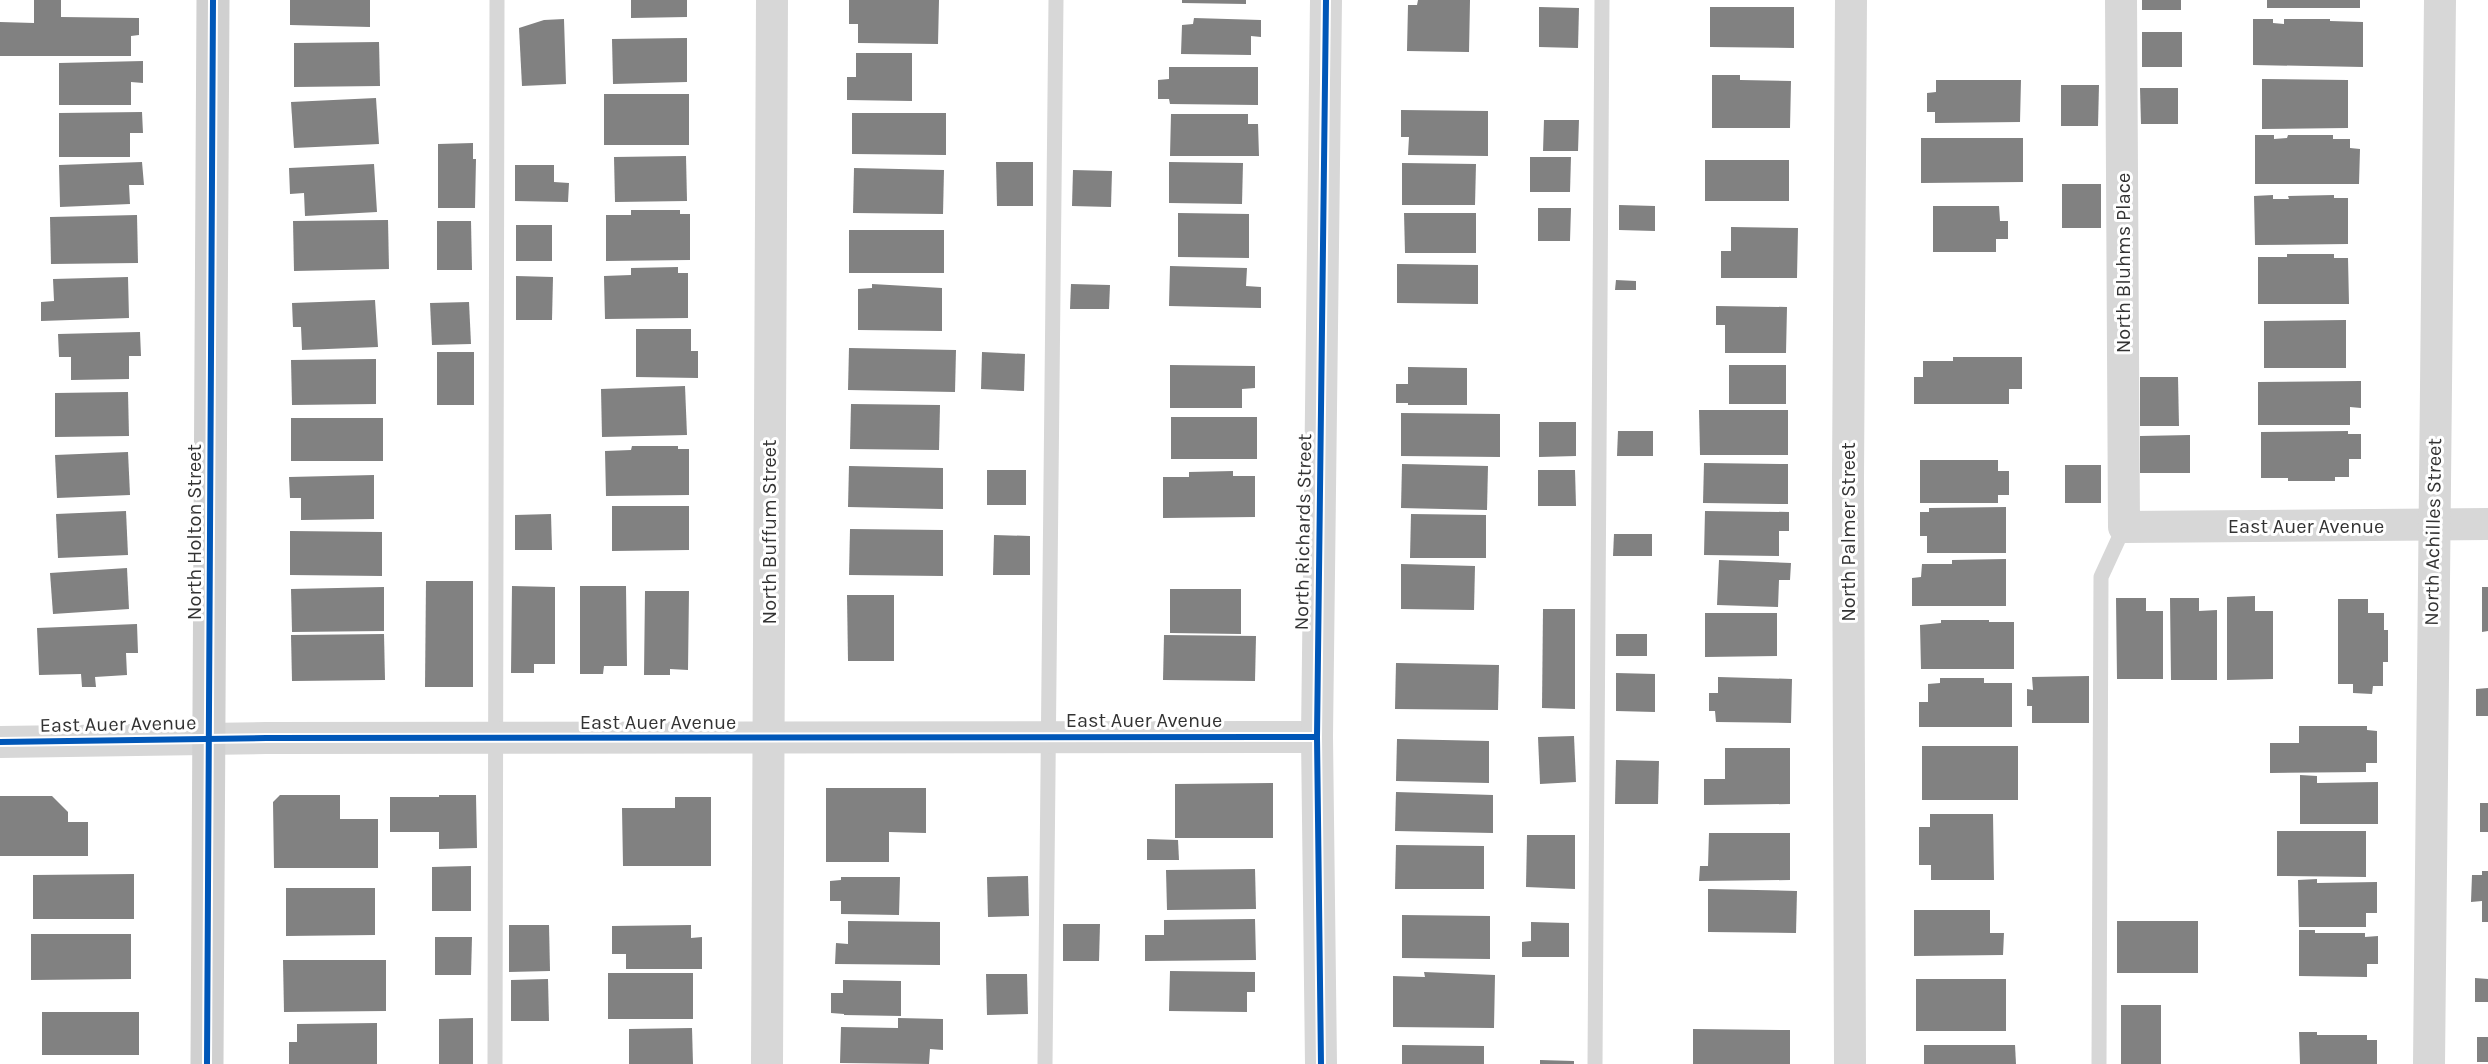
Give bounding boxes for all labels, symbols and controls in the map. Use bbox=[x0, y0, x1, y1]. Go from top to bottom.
street label: North Bluhms Place bbox=[2112, 173, 2135, 353]
street label: North Richards Street bbox=[1290, 433, 1316, 631]
street label: North Achilles Street bbox=[2420, 438, 2446, 626]
street label: North Buffum Street bbox=[758, 439, 781, 624]
street label: North Palmer Street bbox=[1837, 442, 1860, 622]
street label: North Holton Street bbox=[183, 443, 206, 620]
street label: East Auer Avenue bbox=[2228, 515, 2384, 538]
street label: East Auer Avenue bbox=[1066, 709, 1222, 732]
street label: East Auer Avenue bbox=[39, 711, 197, 737]
street label: East Auer Avenue bbox=[580, 711, 736, 734]

